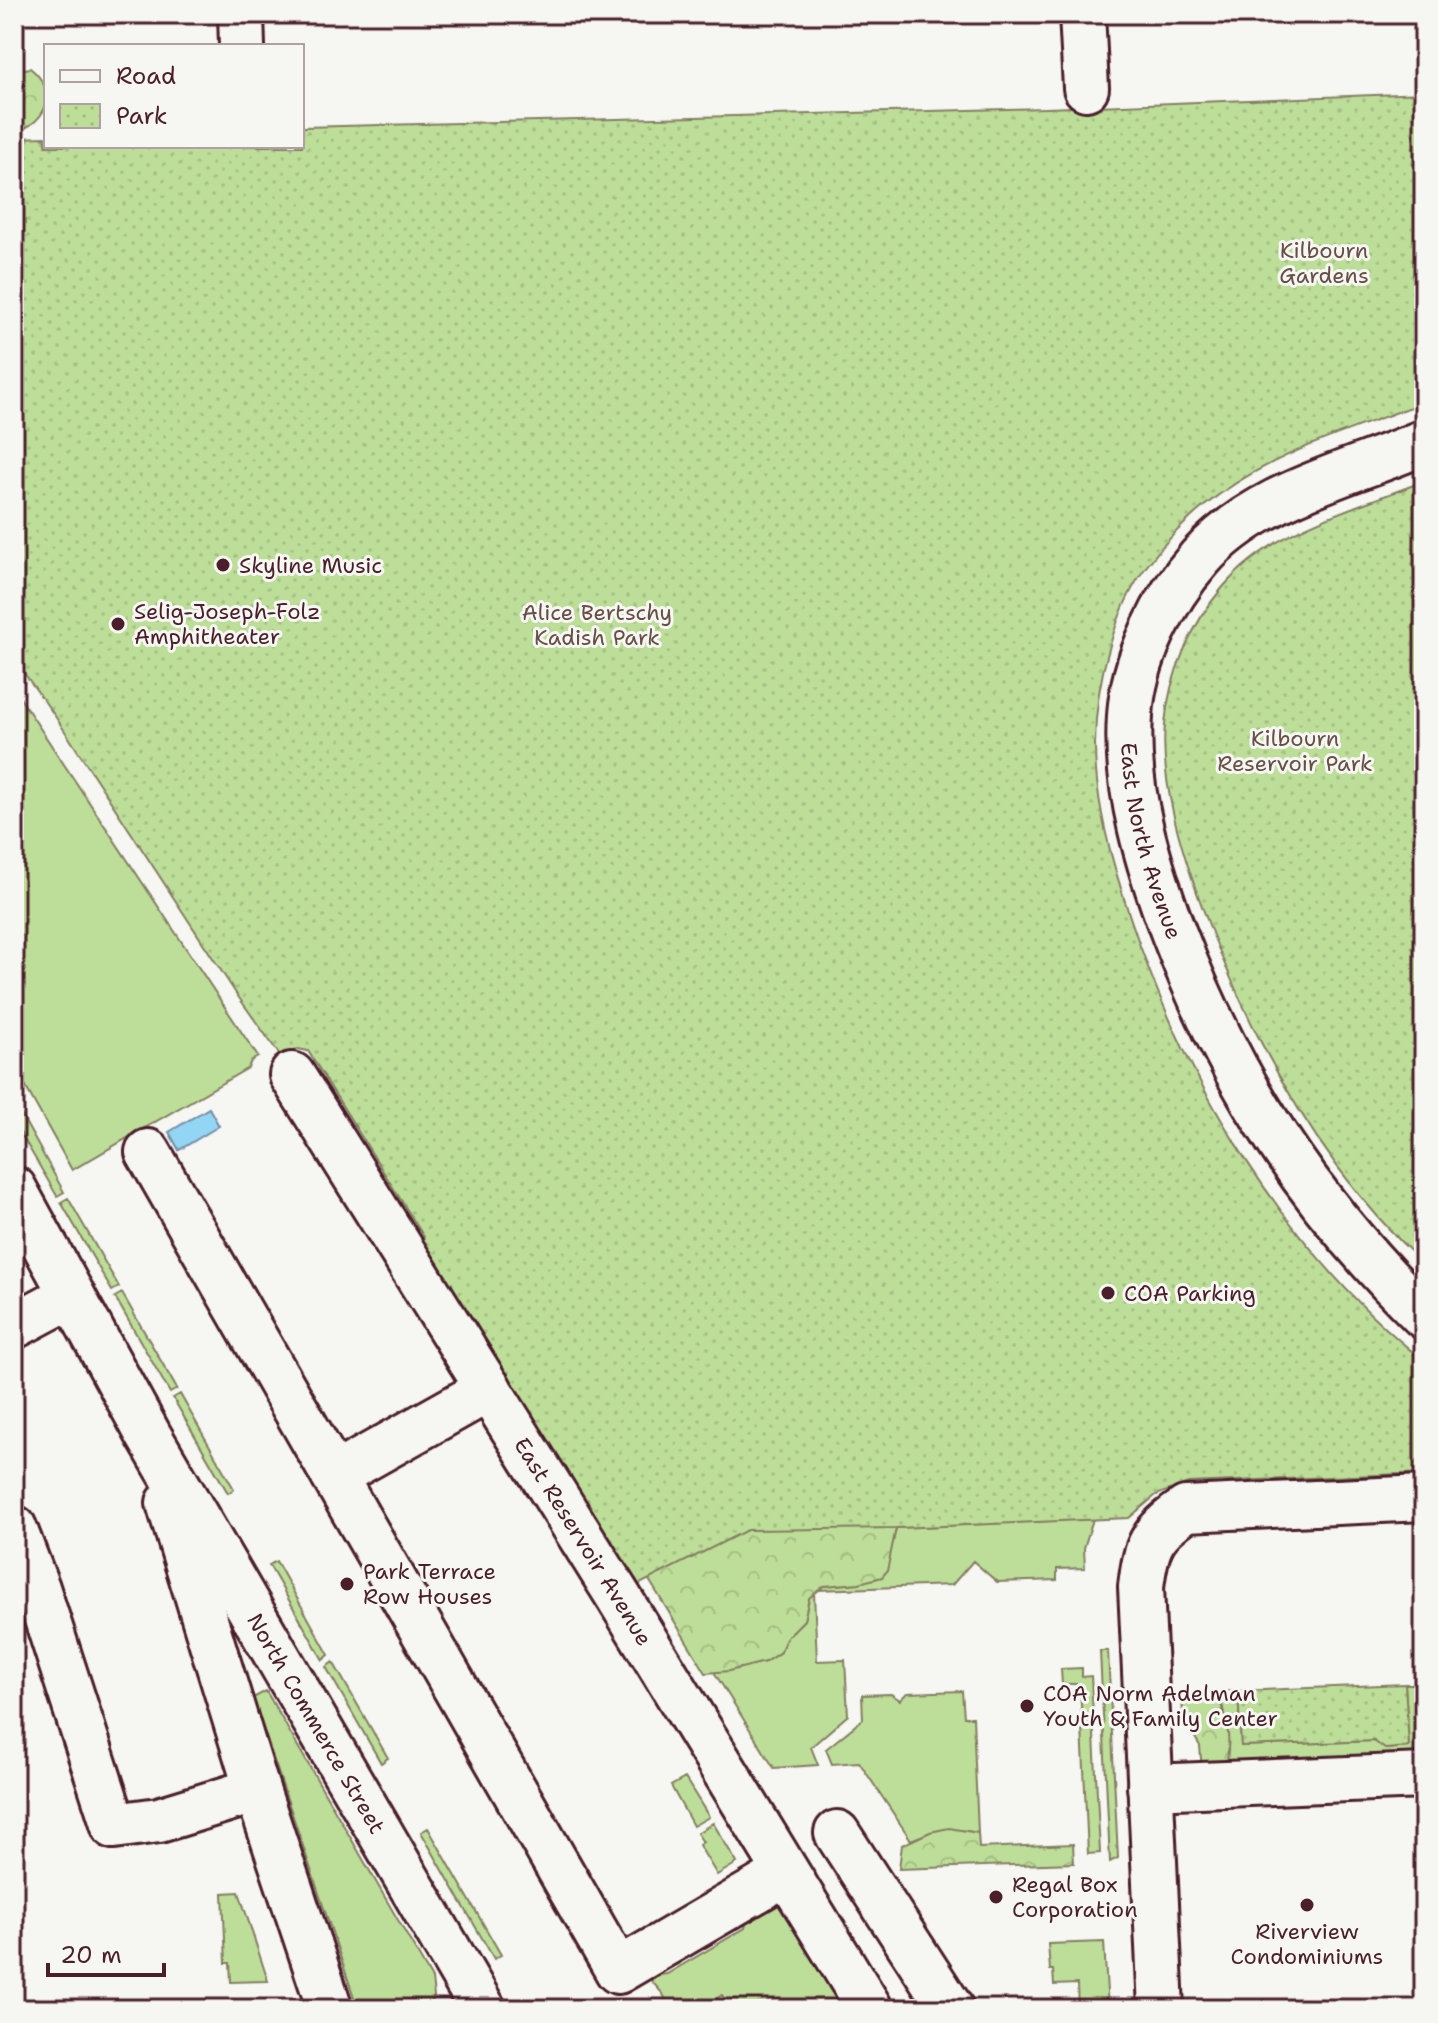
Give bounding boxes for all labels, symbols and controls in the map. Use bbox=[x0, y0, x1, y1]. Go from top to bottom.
legend bbox=[44, 44, 304, 148]
text: Road bbox=[116, 60, 176, 92]
text: Park bbox=[116, 100, 168, 132]
park label: Kilbourn Gardens bbox=[1279, 236, 1369, 290]
place label: Skyline Music bbox=[239, 551, 382, 580]
marker: Skyline Music bbox=[214, 556, 232, 574]
place label: Selig-Joseph-Folz Amphitheater bbox=[134, 597, 320, 651]
park label: Alice Bertschy Kadish Park bbox=[522, 598, 672, 652]
marker: Selig-Joseph-Folz Amphitheater bbox=[109, 615, 127, 633]
park label: Kilbourn Reservoir Park bbox=[1217, 724, 1373, 778]
street label: East North Avenue bbox=[1115, 742, 1189, 943]
place label: COA Parking bbox=[1124, 1279, 1256, 1308]
marker: COA Parking bbox=[1099, 1284, 1117, 1302]
street label: East Reservoir Avenue bbox=[508, 1432, 659, 1651]
place label: Park Terrace Row Houses bbox=[363, 1557, 496, 1611]
marker: Park Terrace Row Houses bbox=[338, 1575, 356, 1593]
street label: North Commerce Street bbox=[241, 1608, 392, 1839]
place label: COA Norm Adelman Youth & Family Center bbox=[1043, 1679, 1278, 1733]
marker: COA Norm Adelman Youth & Family Center bbox=[1018, 1697, 1036, 1715]
place label: Regal Box Corporation bbox=[1012, 1870, 1138, 1924]
marker: Regal Box Corporation bbox=[987, 1888, 1005, 1906]
marker: Riverview Condominiums bbox=[1298, 1896, 1316, 1914]
place label: Riverview Condominiums bbox=[1230, 1917, 1384, 1971]
scale bar bbox=[48, 1927, 164, 1977]
text: 20 m bbox=[60, 1939, 122, 1971]

